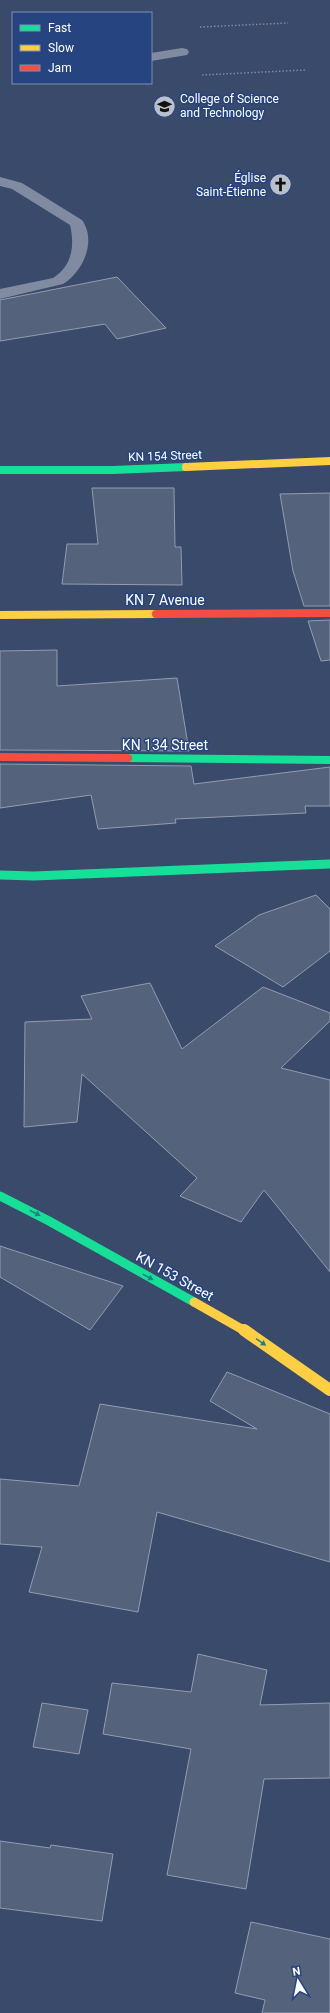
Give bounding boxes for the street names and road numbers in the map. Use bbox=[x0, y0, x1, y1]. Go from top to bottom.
street label: KN 154 Street bbox=[128, 448, 202, 464]
street label: KN 7 Avenue bbox=[125, 592, 205, 608]
street label: KN 134 Street bbox=[122, 737, 209, 753]
street label: KN 153 Street bbox=[133, 1248, 217, 1304]

